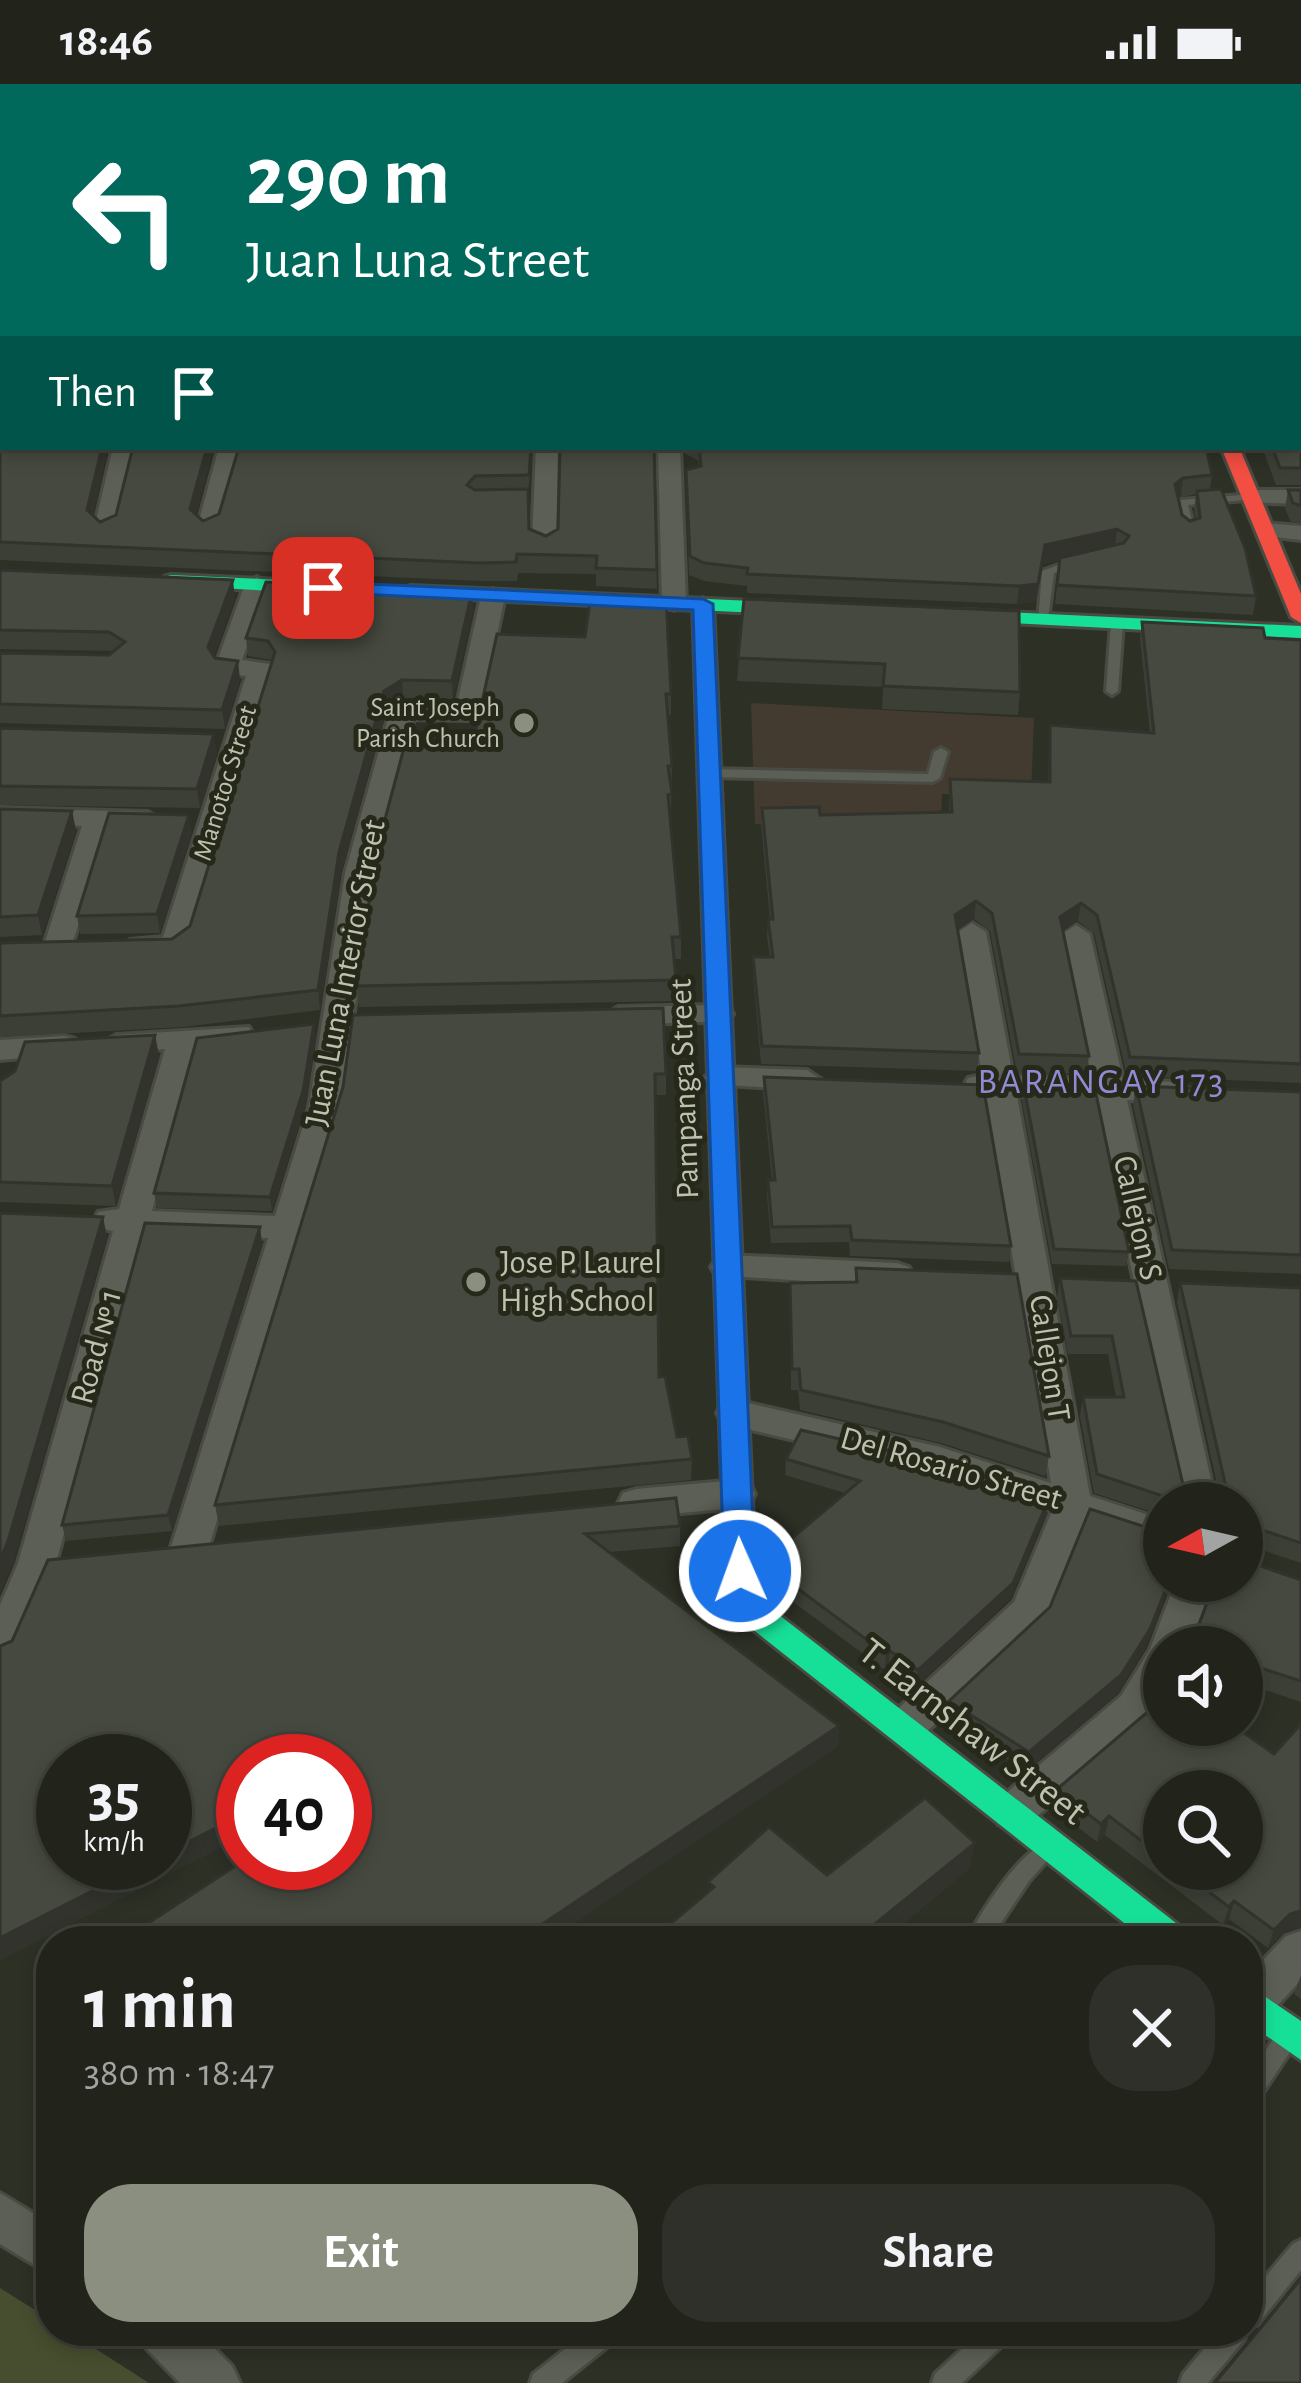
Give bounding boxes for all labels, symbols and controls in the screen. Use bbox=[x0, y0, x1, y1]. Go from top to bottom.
text: 18:46 bbox=[60, 19, 153, 64]
icon: left bbox=[48, 132, 204, 288]
text: 290 m bbox=[246, 136, 450, 220]
text: Juan Luna Street bbox=[246, 234, 589, 288]
icon: arrive bbox=[161, 360, 227, 426]
text: Then bbox=[48, 370, 137, 415]
pin bbox=[272, 537, 374, 639]
icon: arrive bbox=[290, 555, 356, 621]
place label: Saint Joseph Parish Church bbox=[356, 694, 500, 752]
street label: Manotoc Street bbox=[189, 702, 261, 864]
marker: Saint Joseph Parish Church bbox=[511, 710, 537, 736]
street label: Juan Luna Interior Street bbox=[300, 817, 392, 1129]
street label: Pampanga Street bbox=[665, 978, 705, 1200]
district label: BARANGAY 173 bbox=[978, 1064, 1226, 1100]
street label: Callejon S bbox=[1107, 1153, 1167, 1283]
place label: Jose P. Laurel High School bbox=[500, 1247, 662, 1318]
marker: Jose P. Laurel High School bbox=[463, 1269, 489, 1295]
street label: Road № 1 bbox=[66, 1286, 128, 1408]
street label: Callejon T bbox=[1023, 1293, 1075, 1423]
street label: Del Rosario Street bbox=[837, 1422, 1066, 1516]
north arrow bbox=[1143, 1482, 1263, 1602]
map controls bbox=[1143, 1482, 1263, 1890]
position arrow bbox=[677, 1508, 803, 1634]
button: sound bbox=[1143, 1626, 1263, 1746]
street label: T. Earnshaw Street bbox=[851, 1632, 1093, 1832]
speed limit sign: 40 bbox=[216, 1734, 372, 1890]
text: 35 bbox=[88, 1767, 140, 1827]
button: search bbox=[1143, 1770, 1263, 1890]
text: km/h bbox=[83, 1827, 145, 1857]
button: close bbox=[1089, 1965, 1215, 2091]
text: 1 min bbox=[84, 1969, 236, 2041]
text: 380 m · 18:47 bbox=[84, 2054, 274, 2093]
button: Exit bbox=[84, 2184, 638, 2322]
button: Share bbox=[662, 2184, 1215, 2322]

